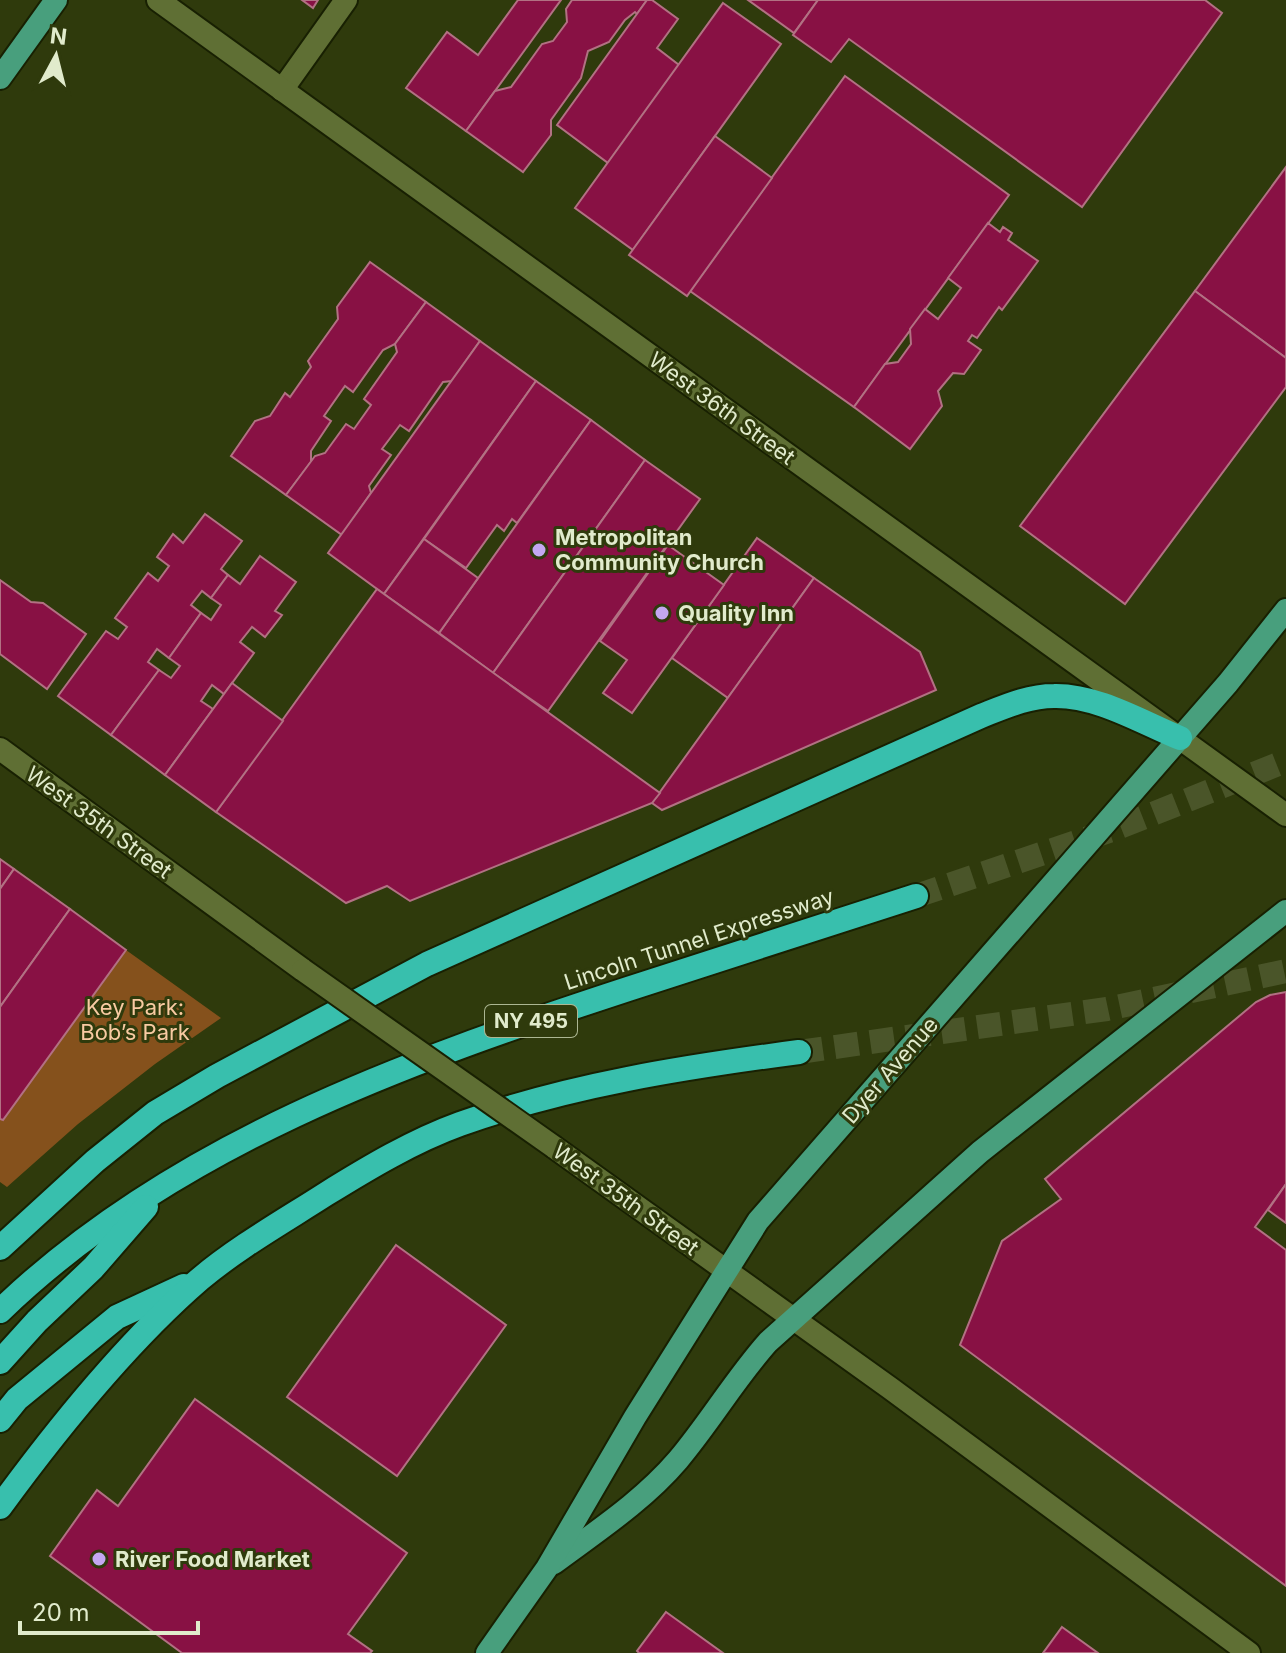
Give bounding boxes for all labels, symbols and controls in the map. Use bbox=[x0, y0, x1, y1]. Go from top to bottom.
north arrow bbox=[16, 16, 96, 96]
text: N bbox=[49, 22, 68, 50]
street label: West 36th Street bbox=[644, 346, 800, 470]
place label: Metropolitan Community Church bbox=[555, 524, 764, 575]
marker: Metropolitan Community Church bbox=[530, 541, 548, 559]
place label: Quality Inn bbox=[678, 600, 794, 626]
marker: Quality Inn bbox=[653, 604, 671, 622]
street label: West 35th Street bbox=[21, 760, 177, 884]
street label: Lincoln Tunnel Expressway bbox=[561, 883, 837, 995]
park label: Key Park: Bob’s Park bbox=[80, 994, 190, 1045]
road number: NY 495 bbox=[485, 1005, 577, 1037]
street label: Dyer Avenue bbox=[837, 1012, 943, 1128]
street label: West 35th Street bbox=[548, 1137, 704, 1261]
place label: River Food Market bbox=[115, 1546, 310, 1572]
marker: River Food Market bbox=[90, 1550, 108, 1568]
scale bar bbox=[20, 1585, 198, 1635]
text: 20 m bbox=[32, 1598, 90, 1627]

